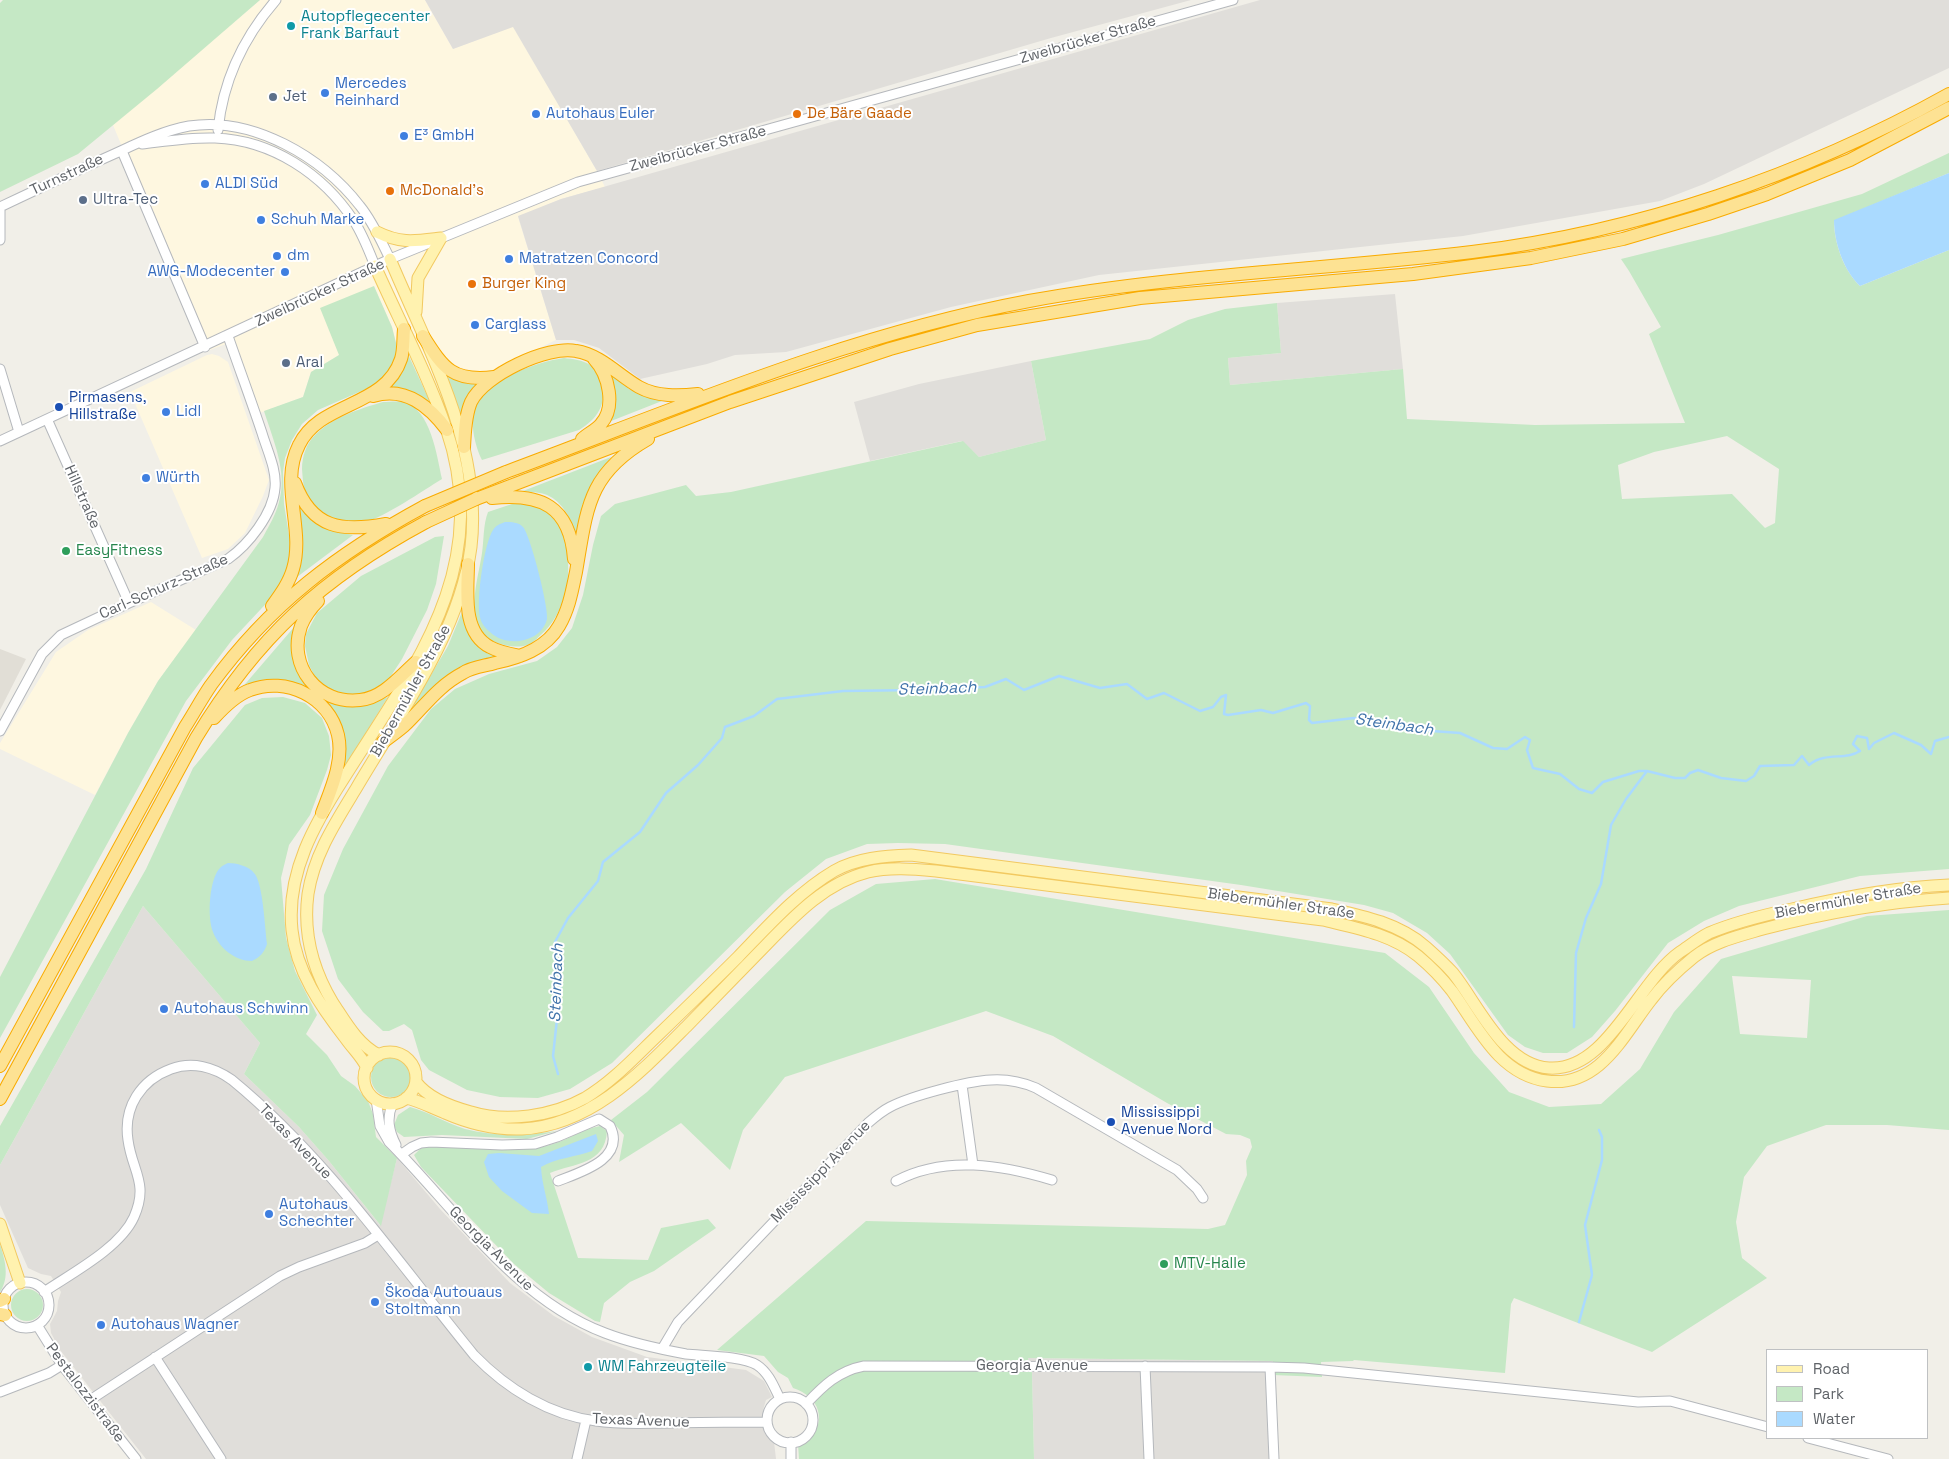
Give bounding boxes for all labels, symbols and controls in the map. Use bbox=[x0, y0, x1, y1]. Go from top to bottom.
place label: Autopflegecenter Frank Barfaut bbox=[301, 8, 430, 43]
street label: Zweibrücker Straße bbox=[1018, 12, 1158, 68]
marker: Autopflegecenter Frank Barfaut bbox=[285, 20, 297, 32]
place label: Mercedes Reinhard bbox=[335, 75, 407, 110]
marker: Mercedes Reinhard bbox=[319, 87, 331, 99]
place label: Jet bbox=[283, 88, 307, 106]
marker: Jet bbox=[267, 91, 279, 103]
place label: Autohaus Euler bbox=[546, 105, 655, 123]
place label: De Bäre Gaade bbox=[807, 105, 912, 123]
marker: Autohaus Euler bbox=[530, 108, 542, 120]
marker: De Bäre Gaade bbox=[791, 108, 803, 120]
street label: Zweibrücker Straße bbox=[628, 122, 768, 176]
place label: E³ GmbH bbox=[414, 127, 474, 145]
marker: E³ GmbH bbox=[398, 130, 410, 142]
street label: Turnstraße bbox=[28, 150, 106, 200]
place label: ALDI Süd bbox=[215, 175, 278, 193]
marker: ALDI Süd bbox=[199, 178, 211, 190]
place label: McDonald's bbox=[400, 182, 484, 200]
marker: McDonald's bbox=[384, 185, 396, 197]
place label: Ultra-Tec bbox=[93, 191, 158, 209]
marker: Ultra-Tec bbox=[77, 194, 89, 206]
place label: Schuh Marke bbox=[271, 211, 364, 229]
marker: Schuh Marke bbox=[255, 214, 267, 226]
place label: dm bbox=[287, 247, 310, 265]
marker: dm bbox=[271, 250, 283, 262]
place label: Matratzen Concord bbox=[519, 250, 658, 268]
marker: Matratzen Concord bbox=[503, 253, 515, 265]
street label: Zweibrücker Straße bbox=[252, 255, 388, 331]
place label: AWG-Modecenter bbox=[147, 263, 275, 281]
marker: AWG-Modecenter bbox=[279, 266, 291, 278]
place label: Burger King bbox=[482, 275, 566, 293]
marker: Burger King bbox=[466, 278, 478, 290]
place label: Carglass bbox=[485, 316, 546, 334]
marker: Carglass bbox=[469, 319, 481, 331]
place label: Aral bbox=[296, 354, 323, 372]
marker: Aral bbox=[280, 357, 292, 369]
place label: Pirmasens, Hillstraße bbox=[69, 389, 146, 424]
marker: Pirmasens, Hillstraße bbox=[53, 401, 65, 413]
place label: Lidl bbox=[176, 403, 201, 421]
marker: Lidl bbox=[160, 406, 172, 418]
street label: Hillstraße bbox=[60, 462, 104, 532]
place label: Würth bbox=[156, 469, 200, 487]
marker: Würth bbox=[140, 472, 152, 484]
place label: EasyFitness bbox=[76, 542, 163, 560]
marker: EasyFitness bbox=[60, 545, 72, 557]
street label: Carl-Schurz-Straße bbox=[97, 550, 231, 624]
street label: Biebermühler Straße bbox=[367, 622, 455, 760]
water label: Steinbach bbox=[897, 678, 977, 700]
water label: Steinbach bbox=[1354, 710, 1434, 740]
street label: Biebermühler Straße bbox=[1773, 879, 1923, 923]
street label: Biebermühler Straße bbox=[1206, 885, 1356, 923]
water label: Steinbach bbox=[546, 943, 568, 1023]
place label: Autohaus Schwinn bbox=[174, 1000, 308, 1018]
marker: Autohaus Schwinn bbox=[158, 1003, 170, 1015]
street label: Texas Avenue bbox=[255, 1101, 335, 1183]
place label: Mississippi Avenue Nord bbox=[1121, 1104, 1212, 1139]
marker: Mississippi Avenue Nord bbox=[1105, 1116, 1117, 1128]
street label: Mississippi Avenue bbox=[767, 1117, 875, 1227]
place label: Autohaus Schechter bbox=[279, 1196, 354, 1231]
street label: Georgia Avenue bbox=[445, 1203, 537, 1295]
marker: Autohaus Schechter bbox=[263, 1208, 275, 1220]
place label: MTV-Halle bbox=[1174, 1255, 1246, 1273]
marker: MTV-Halle bbox=[1158, 1258, 1170, 1270]
place label: Škoda Autouaus Stoltmann bbox=[385, 1284, 503, 1319]
marker: Škoda Autouaus Stoltmann bbox=[369, 1296, 381, 1308]
place label: Autohaus Wagner bbox=[111, 1316, 239, 1334]
marker: Autohaus Wagner bbox=[95, 1319, 107, 1331]
street label: Pestalozzistraße bbox=[42, 1340, 128, 1446]
legend bbox=[1766, 1349, 1929, 1439]
street label: Georgia Avenue bbox=[976, 1357, 1088, 1375]
place label: WM Fahrzeugteile bbox=[598, 1358, 726, 1376]
text: Road bbox=[1813, 1359, 1850, 1378]
marker: WM Fahrzeugteile bbox=[582, 1361, 594, 1373]
text: Park bbox=[1813, 1384, 1844, 1403]
text: Water bbox=[1813, 1409, 1855, 1428]
street label: Texas Avenue bbox=[592, 1410, 690, 1432]

